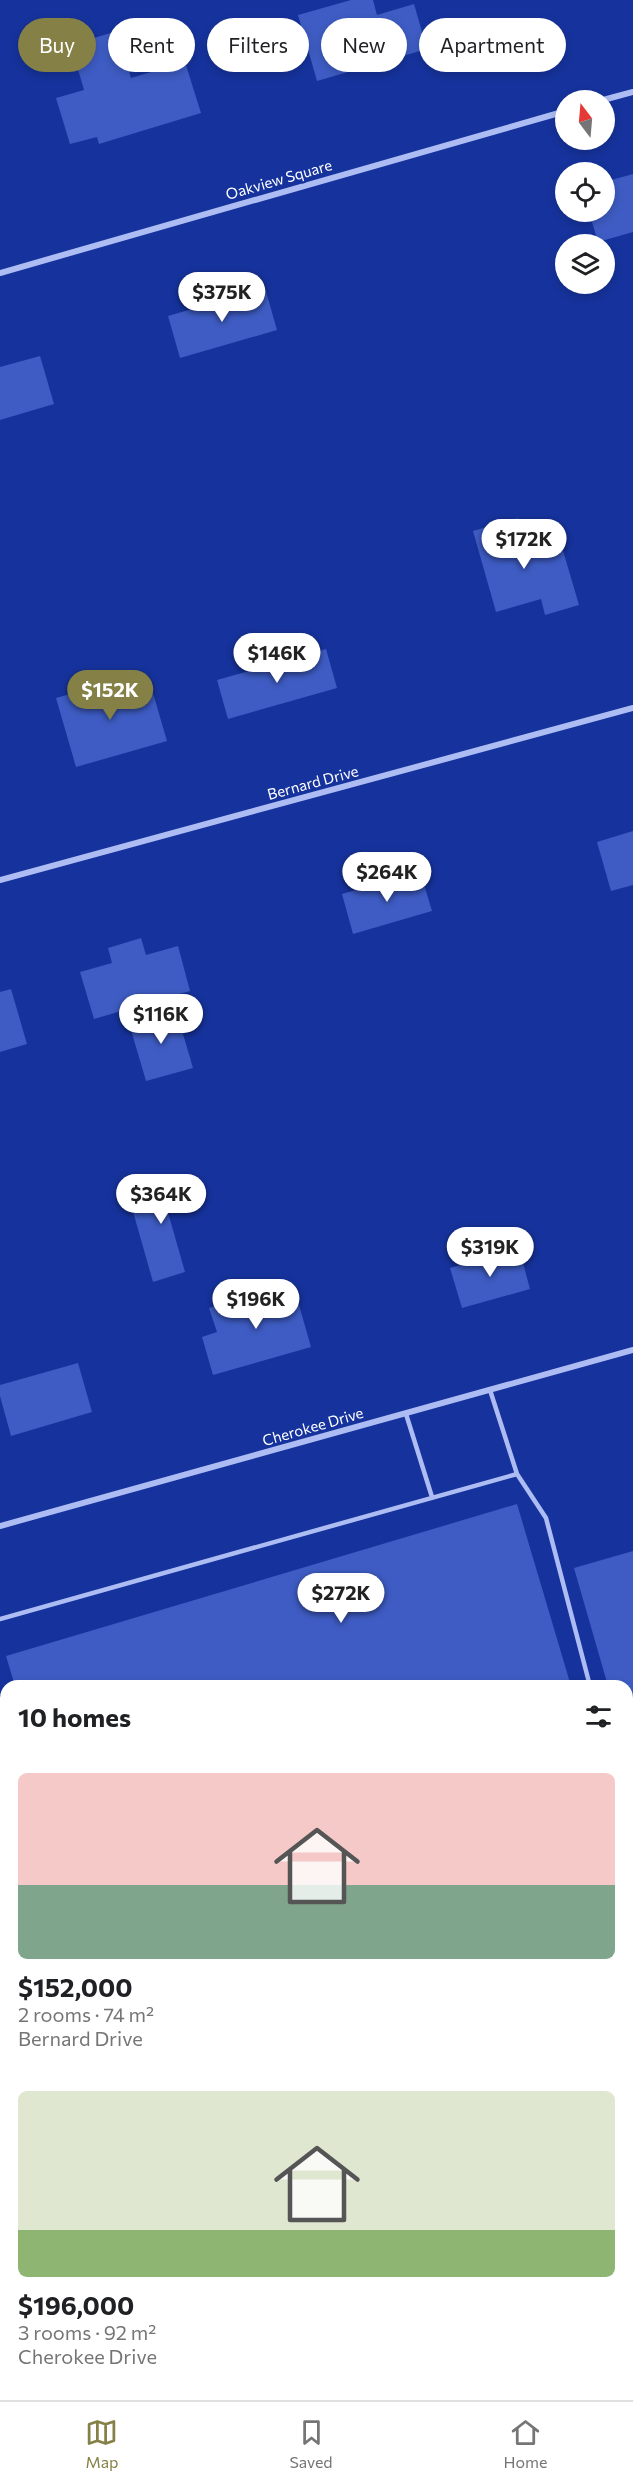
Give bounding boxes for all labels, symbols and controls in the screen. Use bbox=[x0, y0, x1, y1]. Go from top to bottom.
chip: Buy bbox=[18, 18, 96, 72]
chip: Rent bbox=[108, 18, 195, 72]
chip: Filters bbox=[207, 18, 309, 72]
chip: New bbox=[321, 18, 407, 72]
chip: Apartment bbox=[419, 18, 566, 72]
north arrow bbox=[555, 90, 615, 150]
map controls bbox=[555, 90, 615, 294]
street label: Oakview Square bbox=[223, 155, 334, 203]
button: locate bbox=[555, 162, 615, 222]
button: layers bbox=[555, 234, 615, 294]
pin: $375K bbox=[180, 272, 264, 323]
text: $375K bbox=[192, 279, 252, 303]
pin: $172K bbox=[482, 519, 566, 570]
text: $172K bbox=[496, 526, 552, 550]
pin: $146K bbox=[235, 633, 319, 684]
text: $146K bbox=[247, 640, 307, 664]
pin: $152K bbox=[68, 670, 152, 721]
text: $152K bbox=[81, 677, 139, 701]
street label: Bernard Drive bbox=[265, 761, 360, 803]
pin: $264K bbox=[345, 852, 429, 903]
text: $264K bbox=[356, 859, 418, 883]
pin: $116K bbox=[119, 994, 203, 1045]
text: $116K bbox=[133, 1001, 189, 1025]
pin: $364K bbox=[119, 1174, 203, 1225]
text: $364K bbox=[130, 1181, 192, 1205]
pin: $319K bbox=[448, 1227, 532, 1278]
text: $319K bbox=[461, 1234, 519, 1258]
pin: $196K bbox=[214, 1279, 298, 1330]
text: $196K bbox=[226, 1286, 286, 1310]
street label: Cherokee Drive bbox=[260, 1403, 365, 1449]
pin: $272K bbox=[299, 1573, 383, 1624]
text: $272K bbox=[311, 1580, 371, 1604]
icon: filters bbox=[582, 1700, 615, 1733]
text: 10 homes bbox=[18, 1701, 131, 1732]
icon: home bbox=[263, 1812, 371, 1920]
text: $152,000 bbox=[18, 1971, 133, 2002]
text: 2 rooms · 74 m² bbox=[18, 2002, 154, 2026]
text: Bernard Drive bbox=[18, 2026, 143, 2050]
icon: home bbox=[263, 2130, 371, 2238]
text: $196,000 bbox=[18, 2289, 134, 2320]
text: 3 rooms · 92 m² bbox=[18, 2320, 156, 2344]
text: Cherokee Drive bbox=[18, 2344, 157, 2368]
tab: Map bbox=[85, 2416, 118, 2471]
tab: Saved bbox=[289, 2416, 333, 2471]
tab: Home bbox=[504, 2416, 548, 2471]

